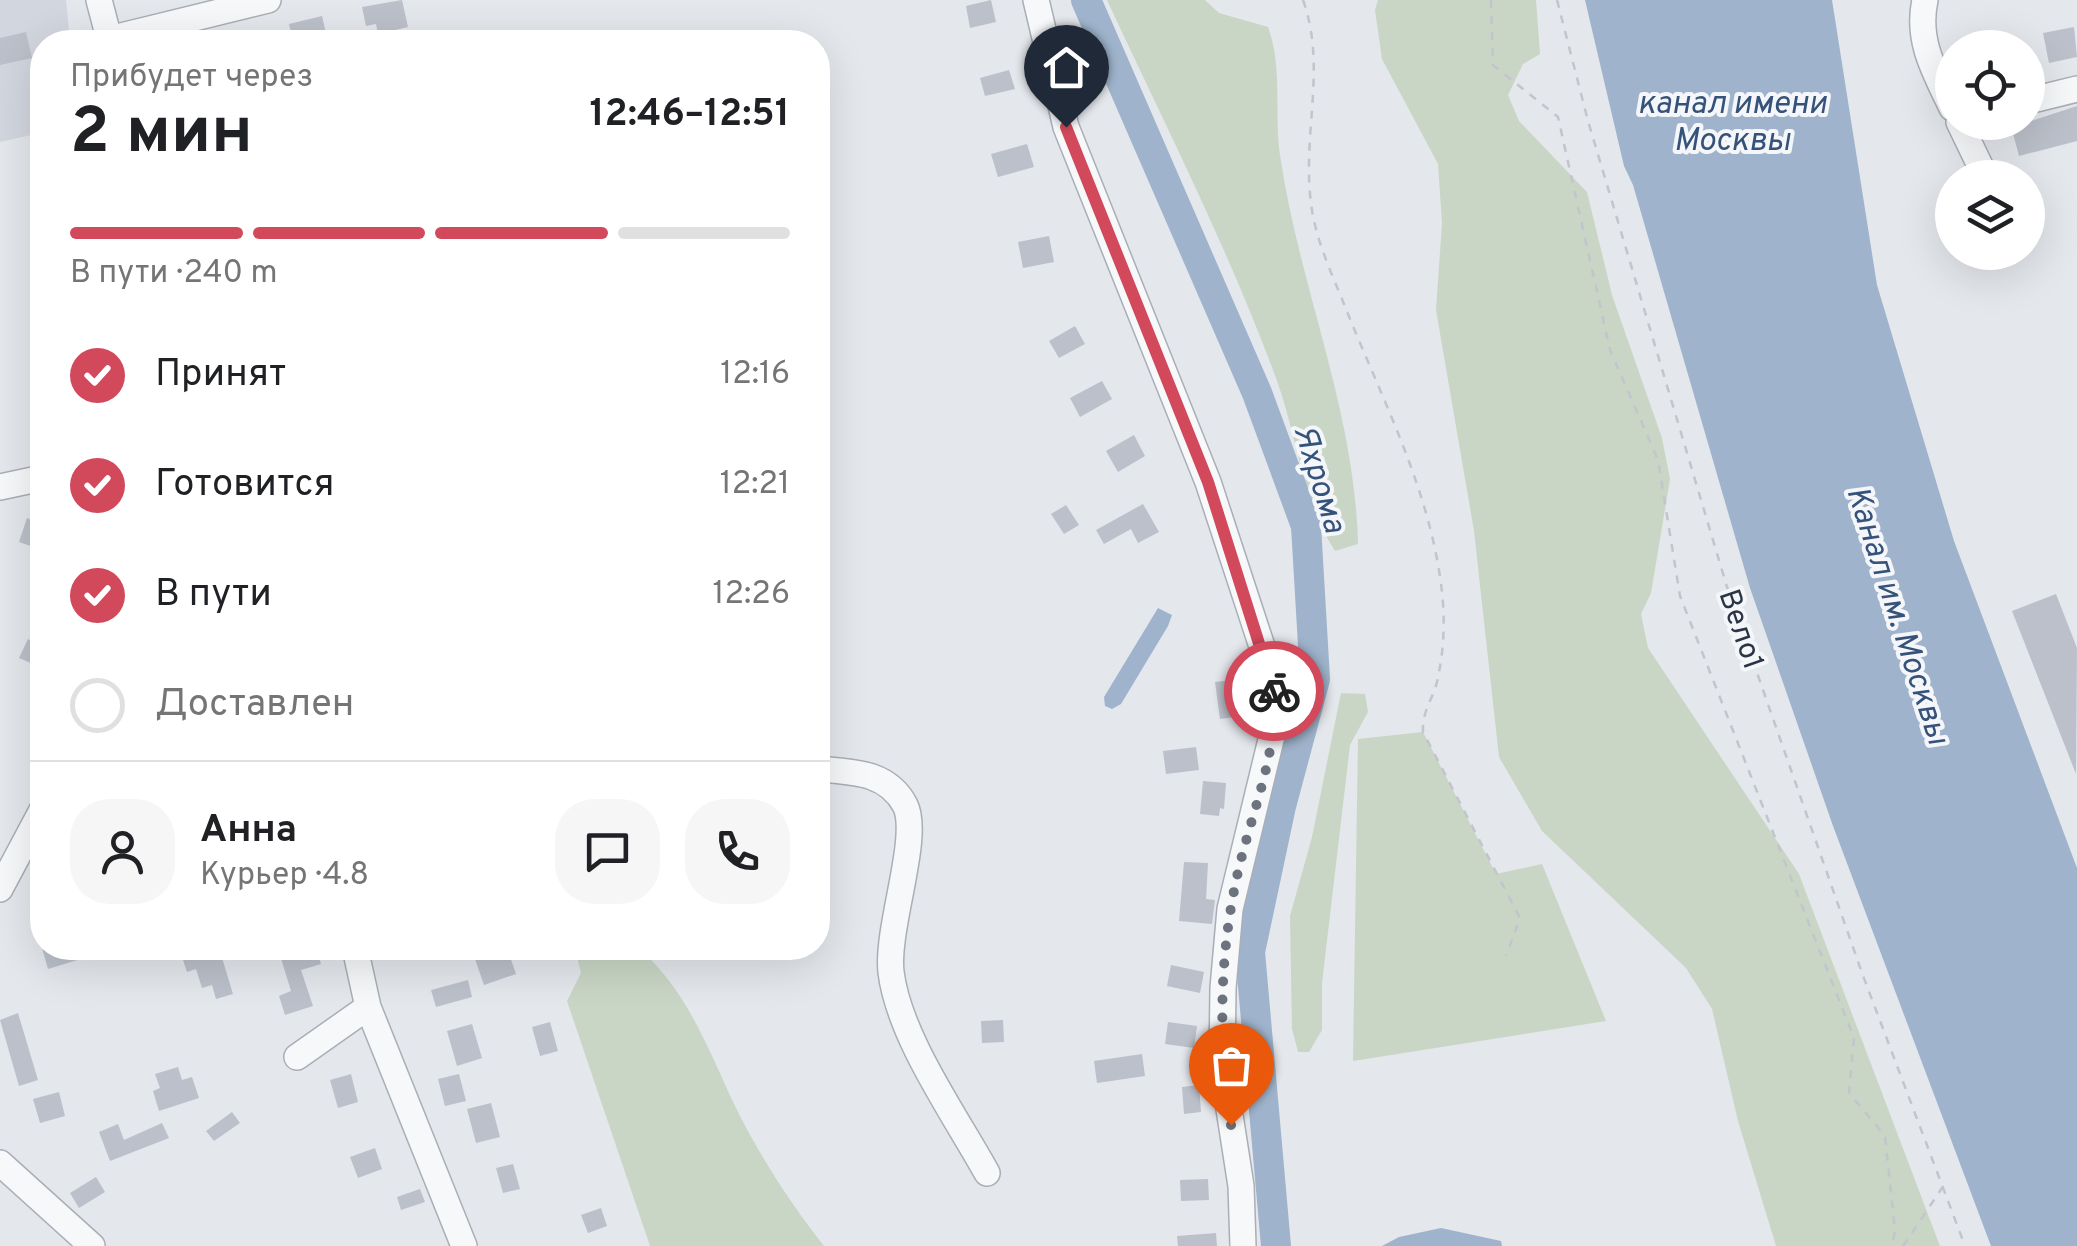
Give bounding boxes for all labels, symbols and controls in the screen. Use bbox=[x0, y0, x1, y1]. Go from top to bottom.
pin bbox=[1024, 25, 1109, 128]
map controls bbox=[1935, 30, 2045, 270]
button: locate bbox=[1935, 30, 2045, 140]
icon: home bbox=[1039, 40, 1094, 95]
text: Прибудет через bbox=[70, 58, 313, 98]
water label: канал имени Москвы bbox=[1637, 85, 1827, 162]
text: 12:46–12:51 bbox=[589, 91, 790, 140]
text: 2 мин bbox=[70, 94, 253, 176]
button: layers bbox=[1935, 160, 2045, 270]
text: В пути · 240 m bbox=[70, 254, 278, 294]
icon: check bbox=[70, 348, 125, 403]
text: Принят bbox=[155, 351, 286, 400]
text: 12:16 bbox=[720, 355, 790, 395]
water label: Яхрома bbox=[1283, 422, 1353, 539]
icon: check bbox=[70, 458, 125, 513]
text: Готовится bbox=[155, 461, 334, 510]
text: 12:21 bbox=[720, 465, 790, 505]
water label: Канал им. Москвы bbox=[1836, 482, 1957, 751]
icon: check bbox=[70, 568, 125, 623]
text: В пути bbox=[155, 571, 272, 620]
text: 12:26 bbox=[713, 575, 790, 615]
street label: Вело1 bbox=[1709, 585, 1771, 675]
courier bbox=[1224, 641, 1324, 741]
icon: bike bbox=[1247, 664, 1302, 719]
text: Доставлен bbox=[155, 681, 354, 730]
button: person bbox=[70, 799, 175, 904]
button: chat bbox=[555, 799, 660, 904]
button: phone bbox=[685, 799, 790, 904]
text: Анна bbox=[200, 807, 297, 856]
text: Курьер · 4.8 bbox=[200, 856, 369, 896]
pin bbox=[1189, 1023, 1274, 1126]
icon: bag bbox=[1204, 1038, 1259, 1093]

